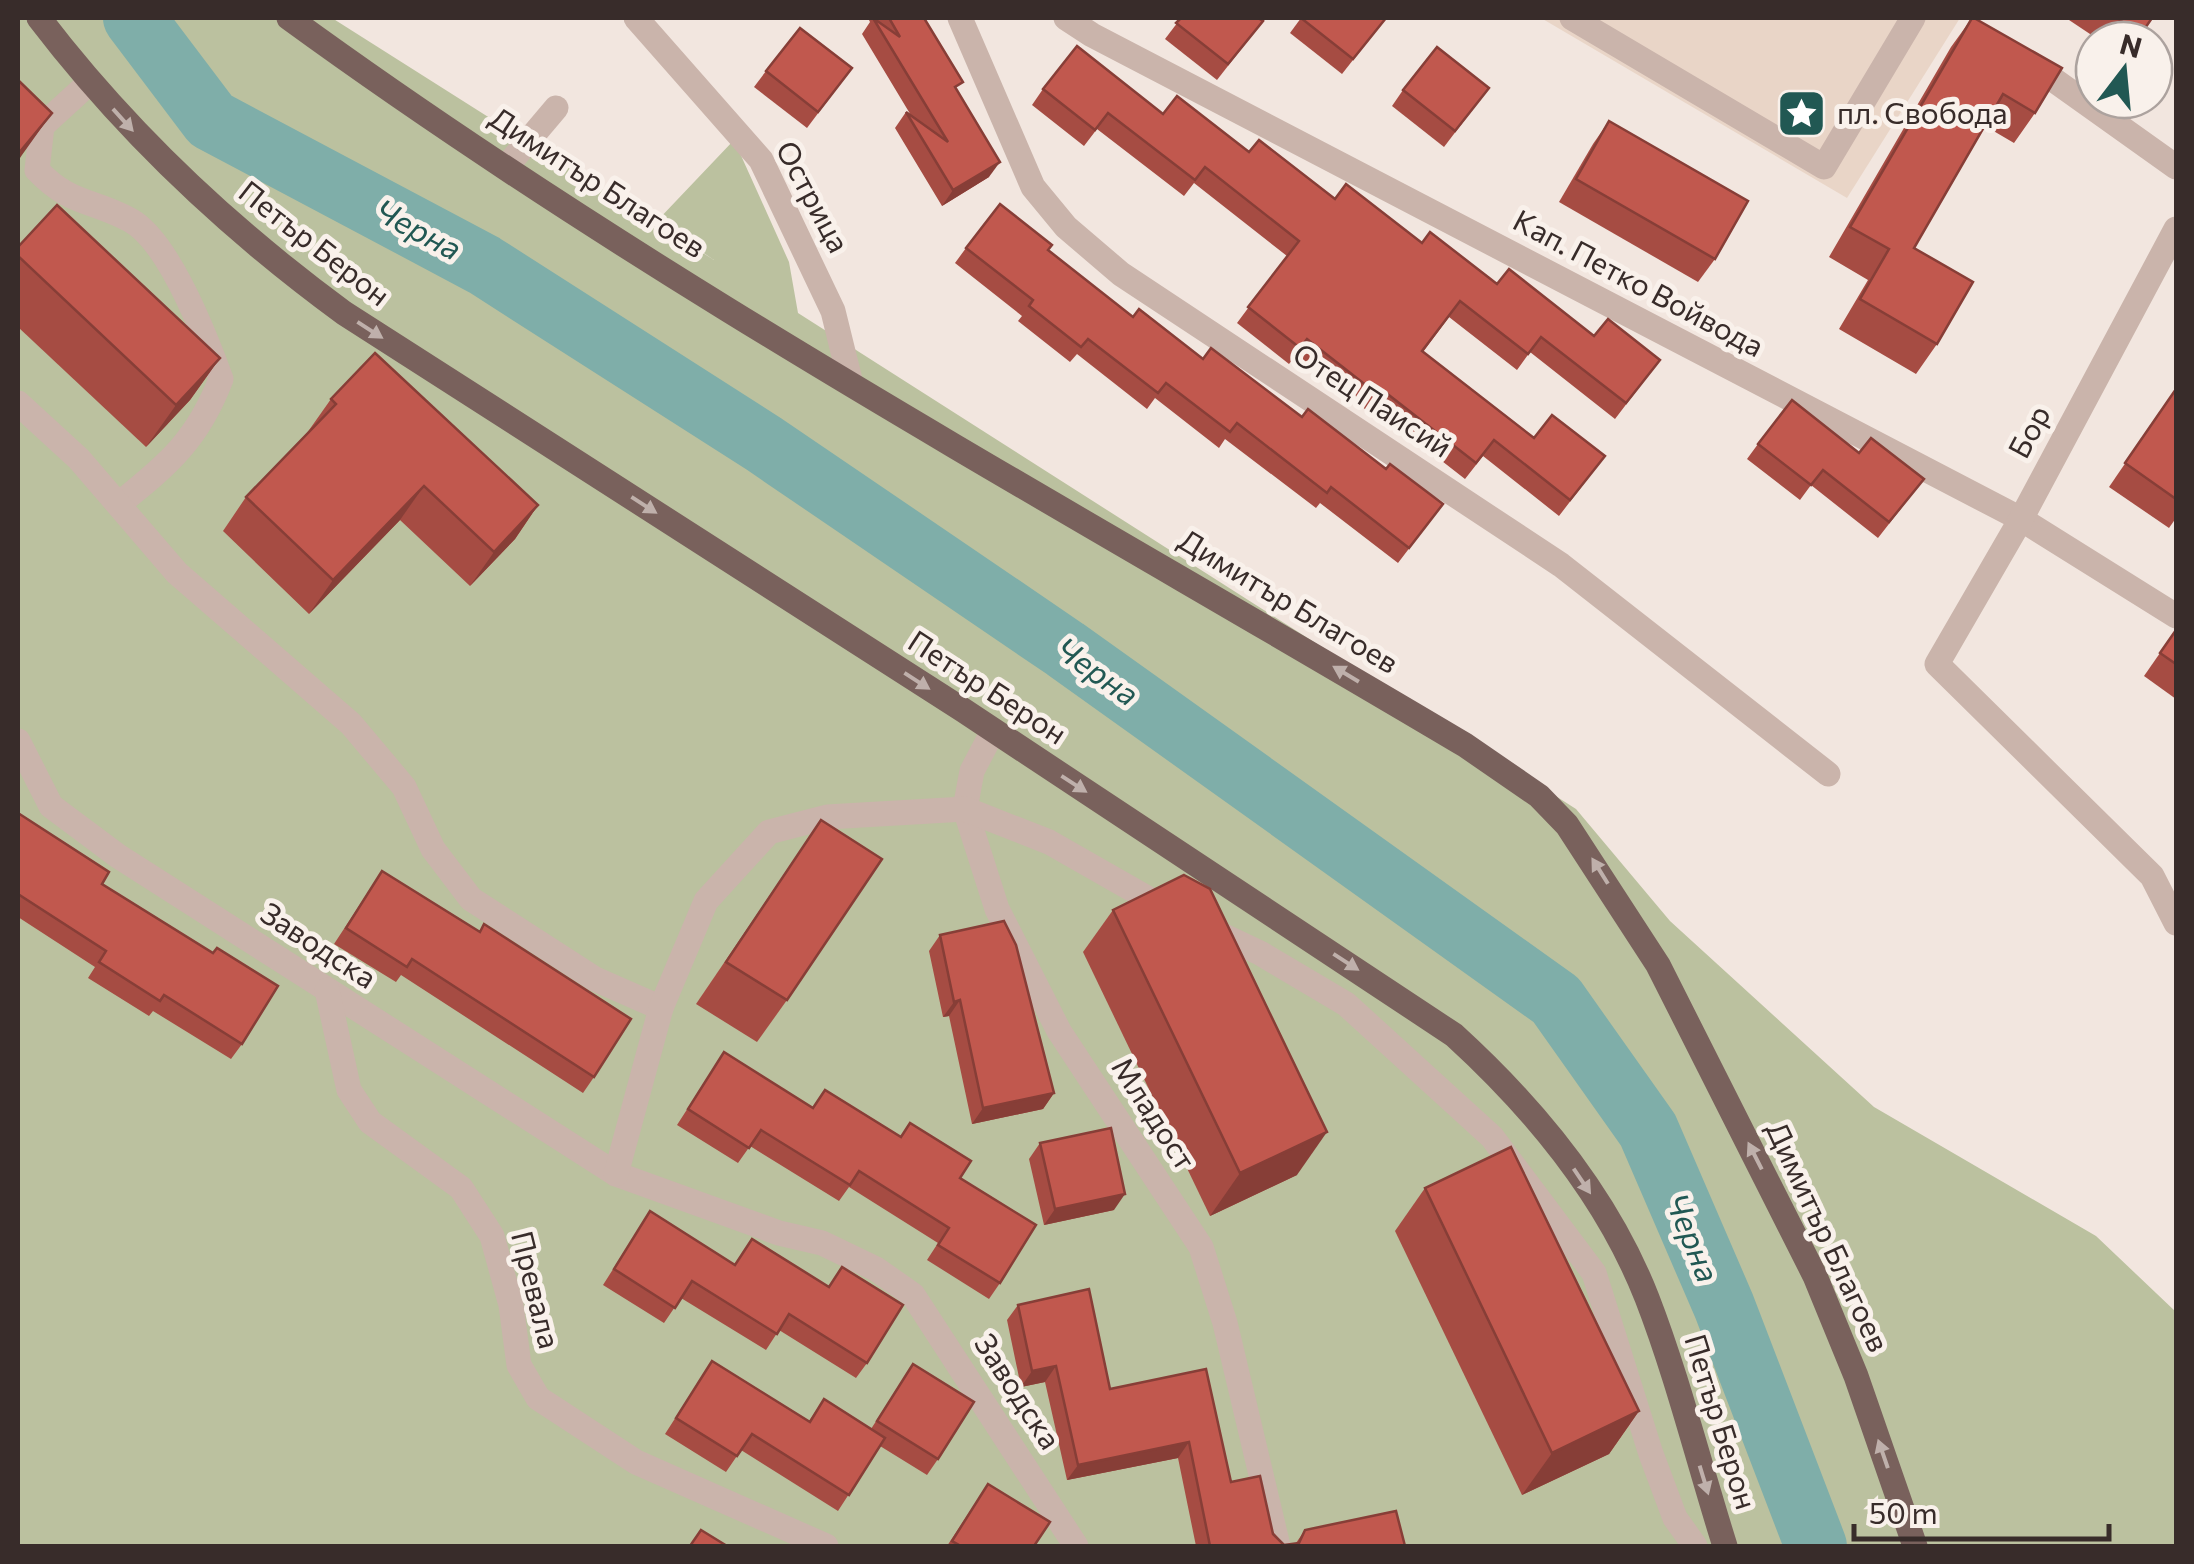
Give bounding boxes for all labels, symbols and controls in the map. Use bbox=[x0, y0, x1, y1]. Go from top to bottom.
north arrow bbox=[2074, 20, 2174, 120]
text: N bbox=[2116, 26, 2146, 64]
place icon: пл. Свобода bbox=[1776, 88, 1828, 140]
place label: пл. Свобода bbox=[1837, 93, 2008, 130]
street label: Димитър Благоев bbox=[484, 97, 713, 264]
one-way arrow bbox=[111, 107, 133, 132]
street label: Острица bbox=[769, 134, 859, 258]
street label: Петър Берон bbox=[233, 172, 398, 312]
water label: Черна bbox=[369, 189, 469, 267]
street label: Кап. Петко Войвода bbox=[1508, 200, 1771, 363]
one-way arrow bbox=[357, 320, 384, 338]
street label: Отец Паисий bbox=[1287, 334, 1460, 464]
street label: Бор bbox=[1999, 398, 2057, 463]
one-way arrow bbox=[630, 496, 657, 514]
street label: Димитър Благоев bbox=[1173, 520, 1406, 680]
street label: Петър Берон bbox=[902, 621, 1075, 751]
water label: Черна bbox=[1049, 628, 1147, 713]
one-way arrow bbox=[1332, 666, 1360, 684]
one-way arrow bbox=[903, 672, 931, 689]
one-way arrow bbox=[1061, 775, 1088, 793]
one-way arrow bbox=[1591, 857, 1610, 884]
street label: Заводска bbox=[255, 893, 384, 995]
one-way arrow bbox=[1332, 953, 1360, 971]
street label: Младост bbox=[1105, 1050, 1205, 1176]
street label: Димитър Благоев bbox=[1760, 1115, 1899, 1357]
one-way arrow bbox=[1747, 1142, 1764, 1171]
one-way arrow bbox=[1572, 1167, 1591, 1194]
water label: Черна bbox=[1658, 1187, 1730, 1287]
street label: Превала bbox=[505, 1227, 570, 1352]
street label: Заводска bbox=[968, 1326, 1070, 1455]
street label: Петър Берон bbox=[1678, 1329, 1767, 1513]
one-way arrow bbox=[1875, 1439, 1890, 1469]
one-way arrow bbox=[1697, 1465, 1712, 1496]
scale bar bbox=[1854, 1479, 2109, 1541]
text: 50 m bbox=[1869, 1493, 1938, 1530]

